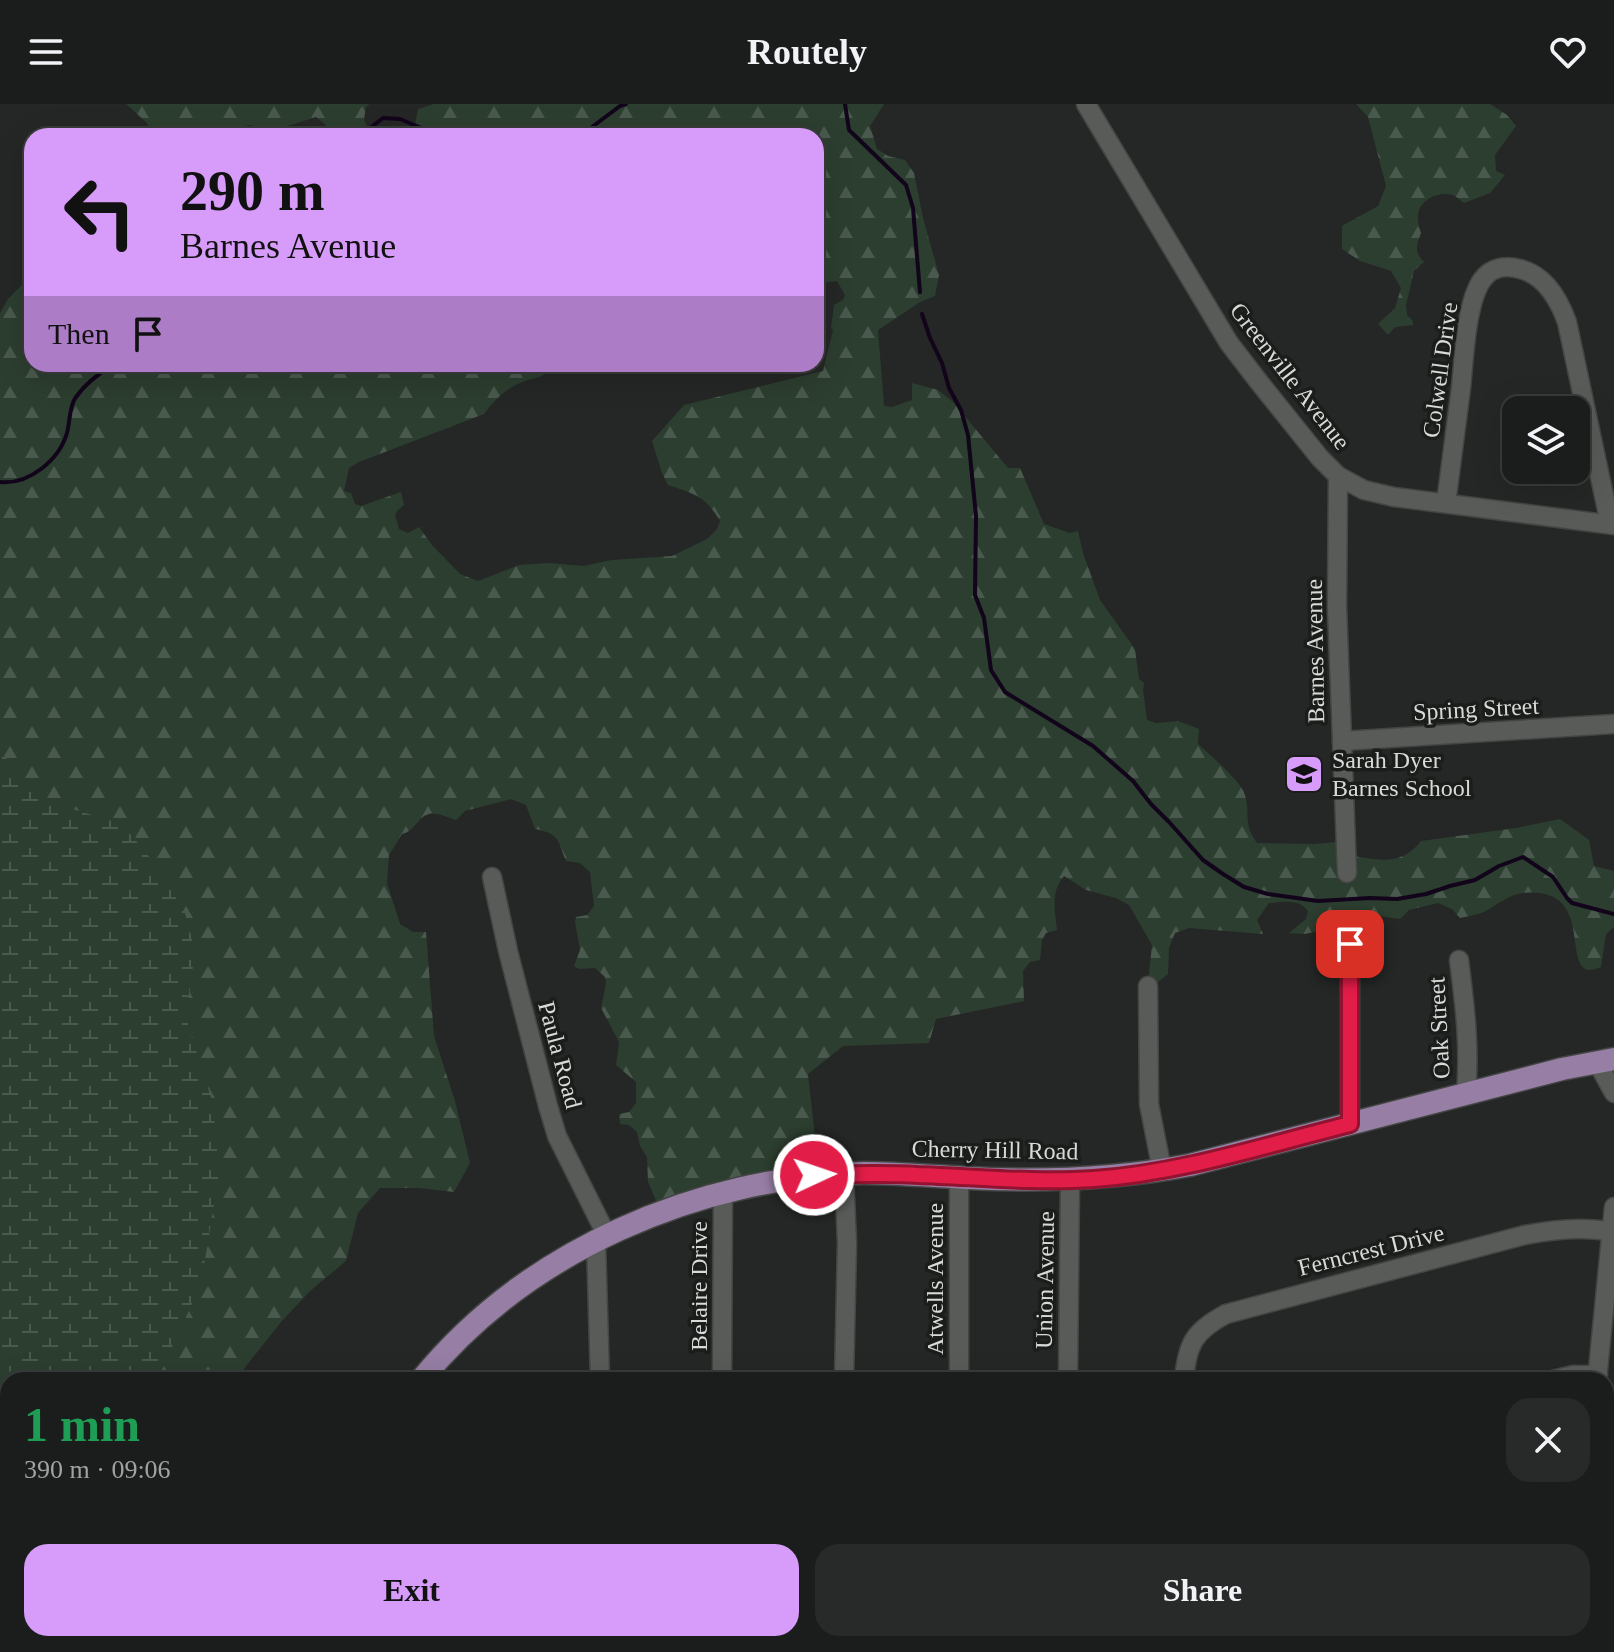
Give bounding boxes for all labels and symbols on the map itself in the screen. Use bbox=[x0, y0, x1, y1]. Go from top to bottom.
street label: Greenville Avenue bbox=[1225, 298, 1355, 454]
street label: Colwell Drive bbox=[1418, 301, 1462, 439]
street label: Barnes Avenue bbox=[1301, 579, 1329, 723]
street label: Spring Street bbox=[1412, 693, 1540, 725]
place label: Sarah Dyer Barnes School bbox=[1332, 747, 1472, 801]
school or university icon: Sarah Dyer Barnes School bbox=[1283, 753, 1325, 795]
pin bbox=[1316, 910, 1384, 978]
street label: Oak Street bbox=[1423, 976, 1455, 1080]
street label: Paula Road bbox=[533, 999, 587, 1111]
position arrow bbox=[772, 1133, 856, 1217]
street label: Cherry Hill Road bbox=[911, 1136, 1079, 1164]
street label: Atwells Avenue bbox=[922, 1203, 948, 1355]
street label: Union Avenue bbox=[1031, 1211, 1059, 1349]
street label: Ferncrest Drive bbox=[1295, 1219, 1447, 1281]
street label: Belaire Drive bbox=[686, 1221, 712, 1351]

